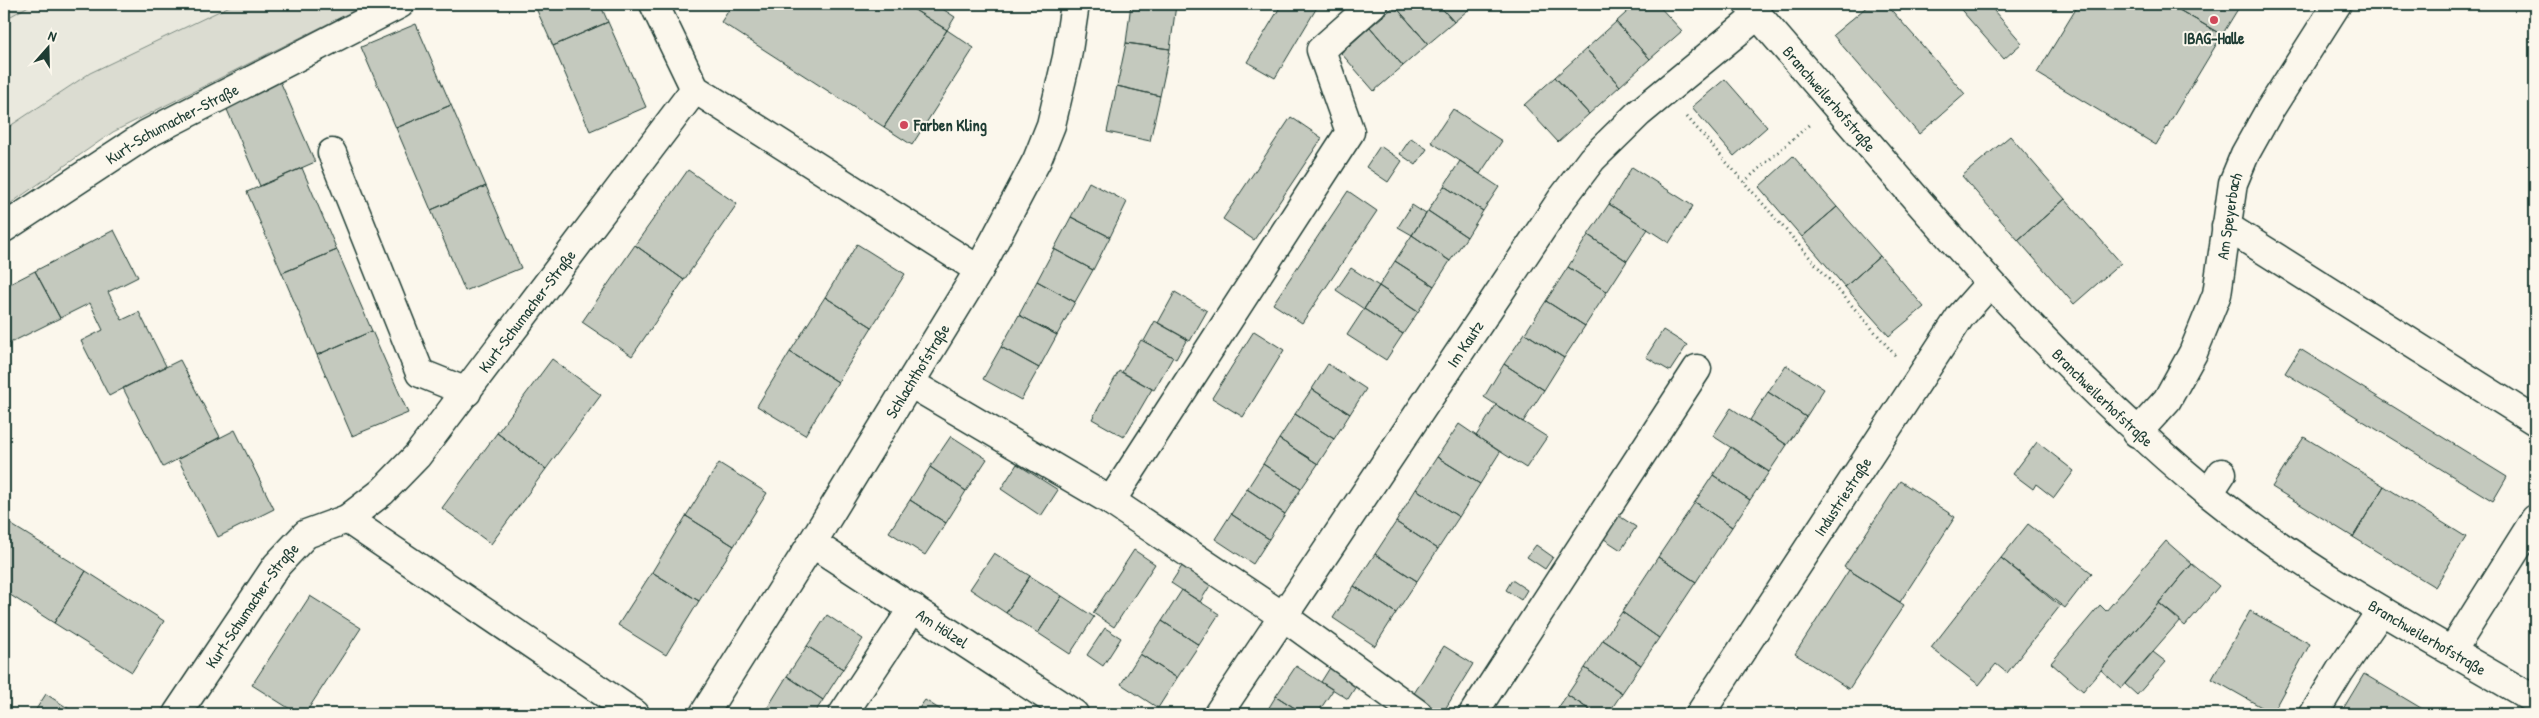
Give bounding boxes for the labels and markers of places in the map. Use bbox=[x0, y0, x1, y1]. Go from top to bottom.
marker: IBAG-Halle bbox=[2208, 14, 2220, 26]
place label: IBAG-Halle bbox=[2184, 27, 2245, 49]
place label: Farben Kling bbox=[913, 114, 987, 137]
marker: Farben Kling bbox=[898, 119, 910, 131]

